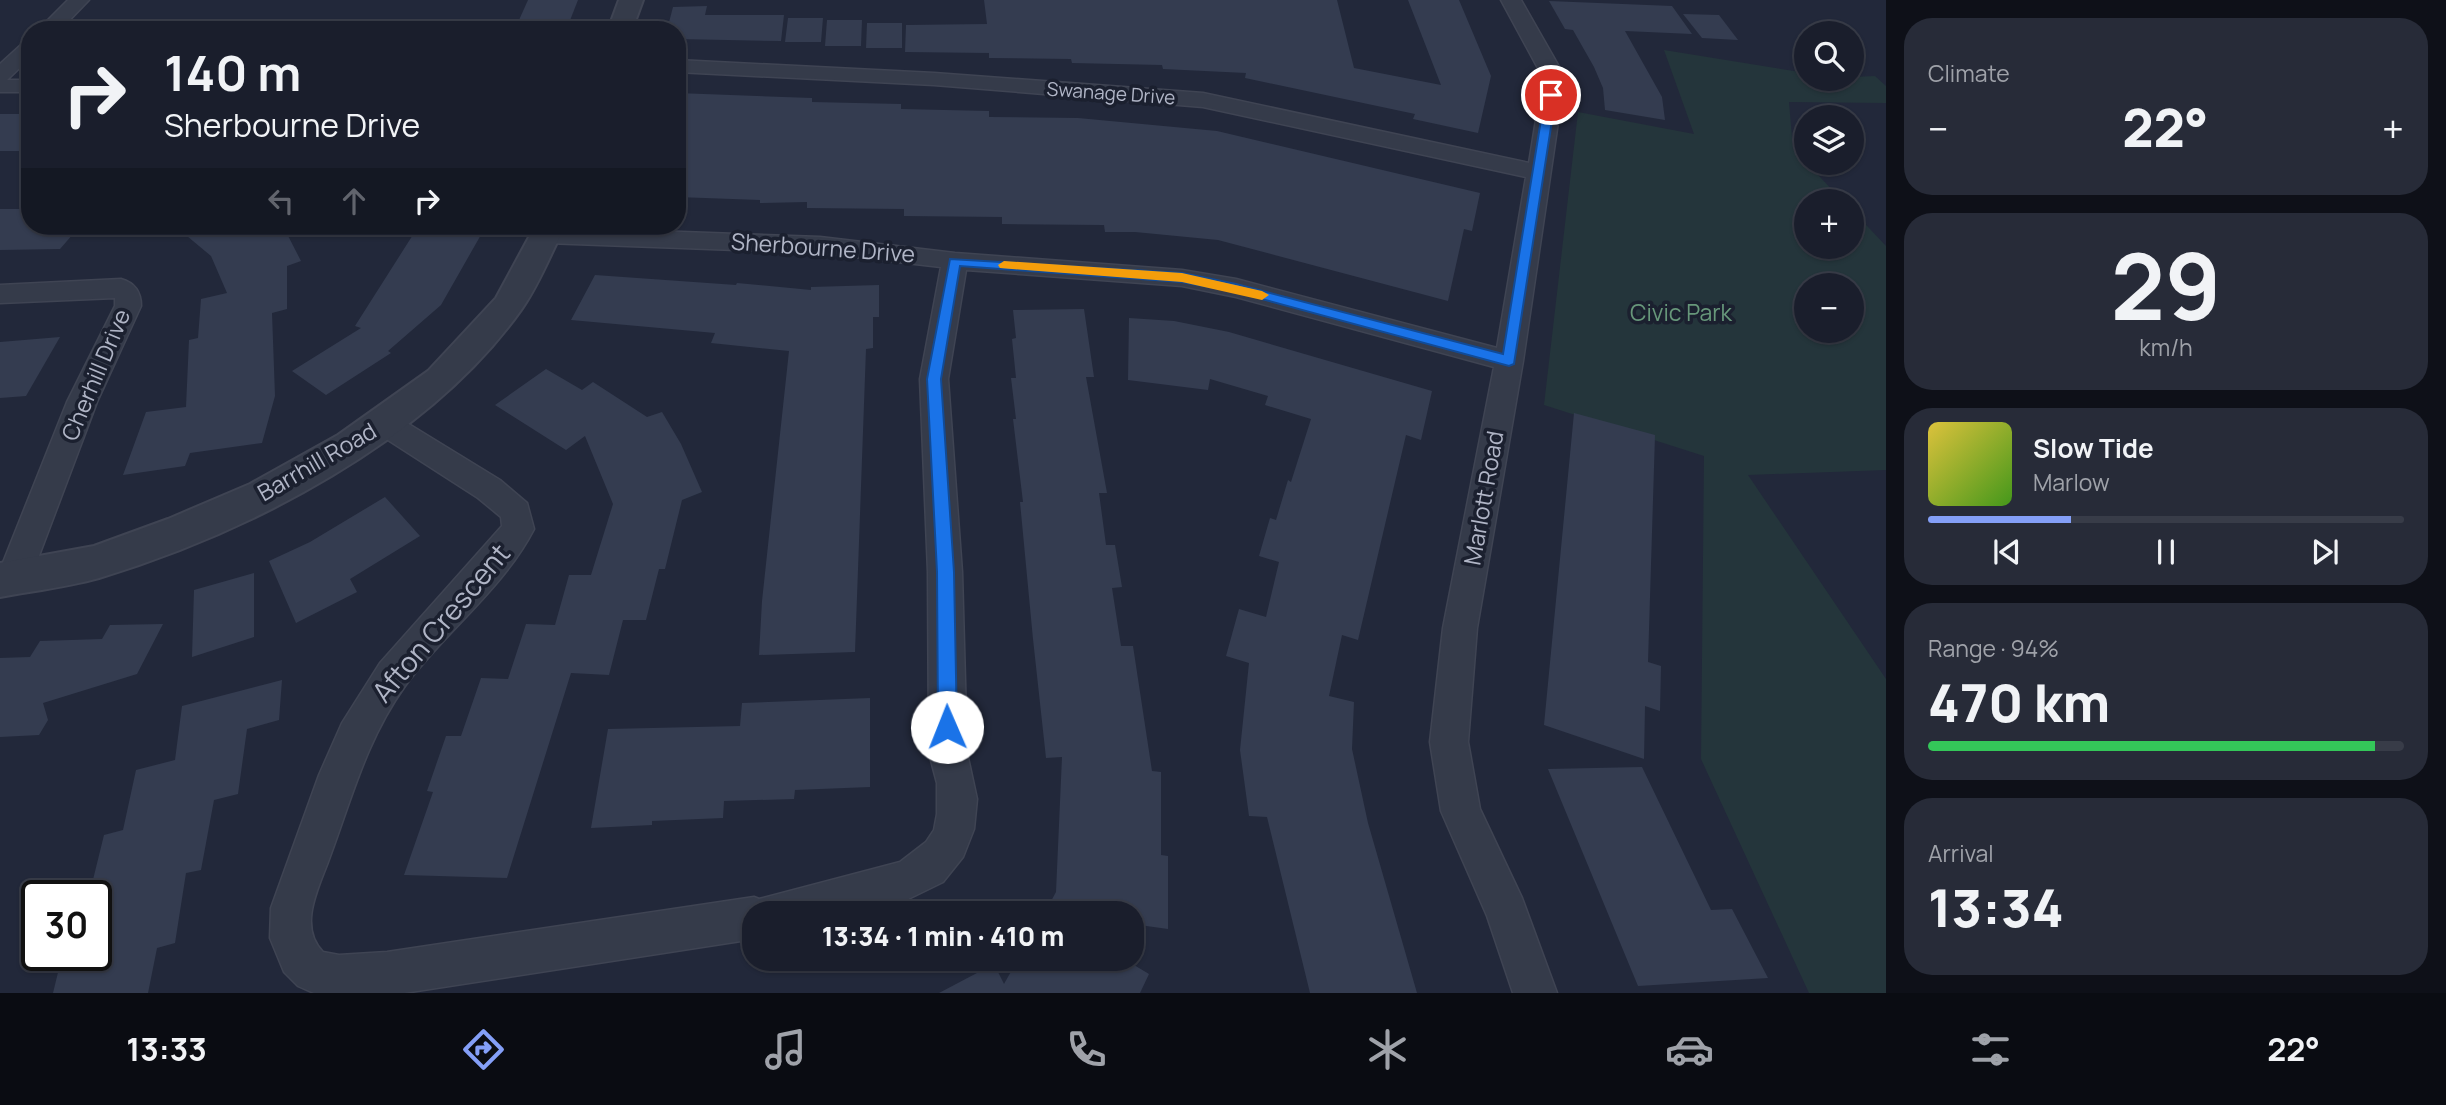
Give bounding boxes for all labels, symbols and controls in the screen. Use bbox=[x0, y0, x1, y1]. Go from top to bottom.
map controls bbox=[1794, 21, 1864, 343]
button: search bbox=[1794, 21, 1864, 91]
text: 140 m bbox=[164, 39, 301, 106]
icon: right bbox=[49, 49, 140, 140]
text: Climate bbox=[1928, 57, 2010, 89]
pin bbox=[1521, 65, 1581, 125]
street label: Swanage Drive bbox=[1046, 76, 1176, 110]
icon: arrive bbox=[1532, 76, 1570, 114]
text: 22° bbox=[2122, 92, 2208, 163]
text: − bbox=[1928, 102, 1949, 154]
text: + bbox=[2382, 102, 2404, 154]
text: Sherbourne Drive bbox=[164, 103, 420, 147]
button: layers bbox=[1794, 105, 1864, 175]
icon: left bbox=[262, 182, 300, 220]
icon: ahead bbox=[335, 182, 373, 220]
icon: right bbox=[408, 182, 446, 220]
button: + bbox=[1794, 189, 1864, 259]
text: 29 bbox=[2111, 223, 2221, 347]
street label: Sherbourne Drive bbox=[730, 225, 916, 269]
button: − bbox=[1794, 273, 1864, 343]
park label: Civic Park bbox=[1630, 296, 1733, 328]
street label: Cherhill Drive bbox=[53, 304, 137, 445]
text: km/h bbox=[2139, 331, 2193, 363]
street label: Barrhill Road bbox=[251, 414, 382, 508]
street label: Marlott Road bbox=[1455, 428, 1511, 567]
text: Slow Tide bbox=[2033, 430, 2154, 466]
text: Marlow bbox=[2033, 466, 2110, 498]
icon: previous bbox=[1988, 533, 2026, 571]
icon: pause bbox=[2147, 533, 2185, 571]
icon: next bbox=[2306, 533, 2344, 571]
street label: Afton Crescent bbox=[363, 535, 518, 710]
text: Range · 94% bbox=[1928, 632, 2059, 664]
text: 470 km bbox=[1928, 667, 2110, 738]
position arrow bbox=[910, 690, 984, 764]
text: Arrival bbox=[1928, 837, 1994, 869]
text: 13:34 bbox=[1928, 872, 2064, 943]
speed limit sign: 30 bbox=[21, 880, 112, 971]
text: 13:34 · 1 min · 410 m bbox=[822, 918, 1064, 954]
icon: directions bbox=[459, 1025, 508, 1074]
icon: music bbox=[761, 1025, 810, 1074]
icon: phone bbox=[1062, 1025, 1111, 1074]
icon: climate bbox=[1363, 1025, 1412, 1074]
icon: car bbox=[1665, 1025, 1714, 1074]
icon: filters bbox=[1966, 1025, 2015, 1074]
text: 13:33 bbox=[126, 1027, 207, 1071]
text: 22° bbox=[2267, 1027, 2320, 1071]

